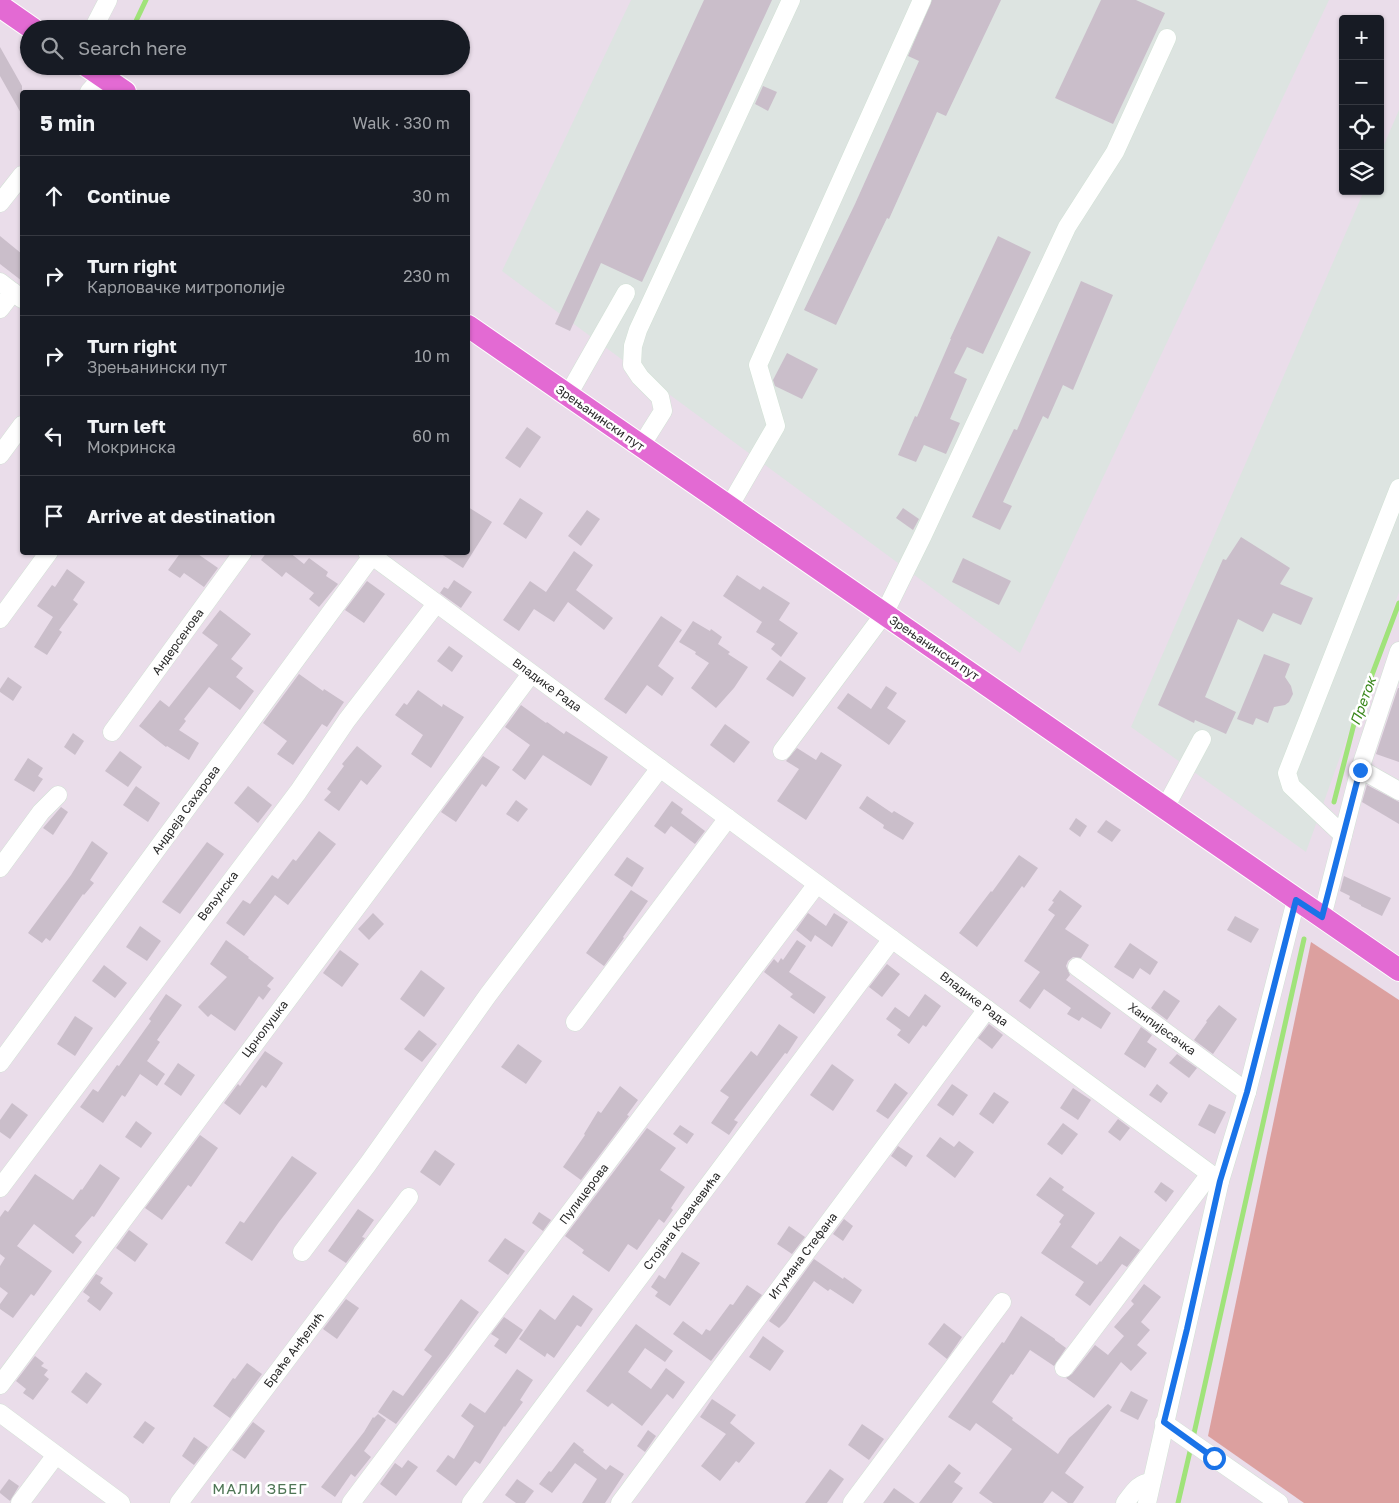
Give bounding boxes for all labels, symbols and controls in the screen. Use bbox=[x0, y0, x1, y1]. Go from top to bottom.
map controls bbox=[1339, 15, 1384, 195]
button: + bbox=[1339, 15, 1384, 60]
search box bbox=[20, 20, 470, 75]
icon: search bbox=[38, 34, 66, 62]
text: Search here bbox=[78, 36, 187, 59]
button: − bbox=[1339, 60, 1384, 105]
button: locate bbox=[1339, 105, 1384, 150]
text: 5 min bbox=[40, 110, 95, 136]
text: Walk · 330 m bbox=[352, 113, 450, 133]
button: layers bbox=[1339, 150, 1384, 195]
icon: ahead bbox=[40, 182, 68, 210]
text: Continue bbox=[87, 184, 170, 207]
text: 30 m bbox=[413, 186, 450, 206]
text: Turn right bbox=[87, 254, 177, 277]
icon: right bbox=[40, 262, 68, 290]
text: 230 m bbox=[403, 266, 450, 286]
text: Карловачке митрополије bbox=[87, 277, 285, 297]
text: Turn right bbox=[87, 334, 177, 357]
icon: right bbox=[40, 342, 68, 370]
text: 10 m bbox=[414, 346, 450, 366]
text: Зрењанински пут bbox=[87, 357, 227, 377]
street label: Зрењанински пут bbox=[553, 381, 648, 454]
text: Turn left bbox=[87, 414, 166, 437]
icon: left bbox=[40, 422, 68, 450]
text: 60 m bbox=[412, 426, 450, 446]
text: Мокринска bbox=[87, 437, 176, 457]
icon: arrive bbox=[40, 502, 68, 530]
text: Arrive at destination bbox=[87, 504, 275, 527]
street label: Андерсенова bbox=[148, 606, 207, 678]
street label: Зрењанински пут bbox=[887, 612, 982, 683]
street label: Владике Рада bbox=[510, 655, 585, 715]
water label: Преток bbox=[1346, 672, 1380, 727]
route end bbox=[1349, 759, 1372, 782]
street label: Андреја Сахарова bbox=[148, 762, 223, 857]
street label: Вељунска bbox=[194, 868, 241, 924]
street label: Владике Рада bbox=[937, 968, 1011, 1029]
street label: Црнолушка bbox=[238, 997, 291, 1060]
street label: Ханпијесачка bbox=[1125, 999, 1199, 1058]
street label: Пулицерова bbox=[556, 1160, 611, 1227]
street label: Стојана Ковачевића bbox=[640, 1169, 723, 1273]
street label: Игумана Стефана bbox=[765, 1209, 840, 1302]
street label: Браће Анђелић bbox=[260, 1309, 327, 1391]
route start bbox=[1203, 1447, 1226, 1470]
district label: МАЛИ ЗБЕГ bbox=[212, 1479, 308, 1497]

